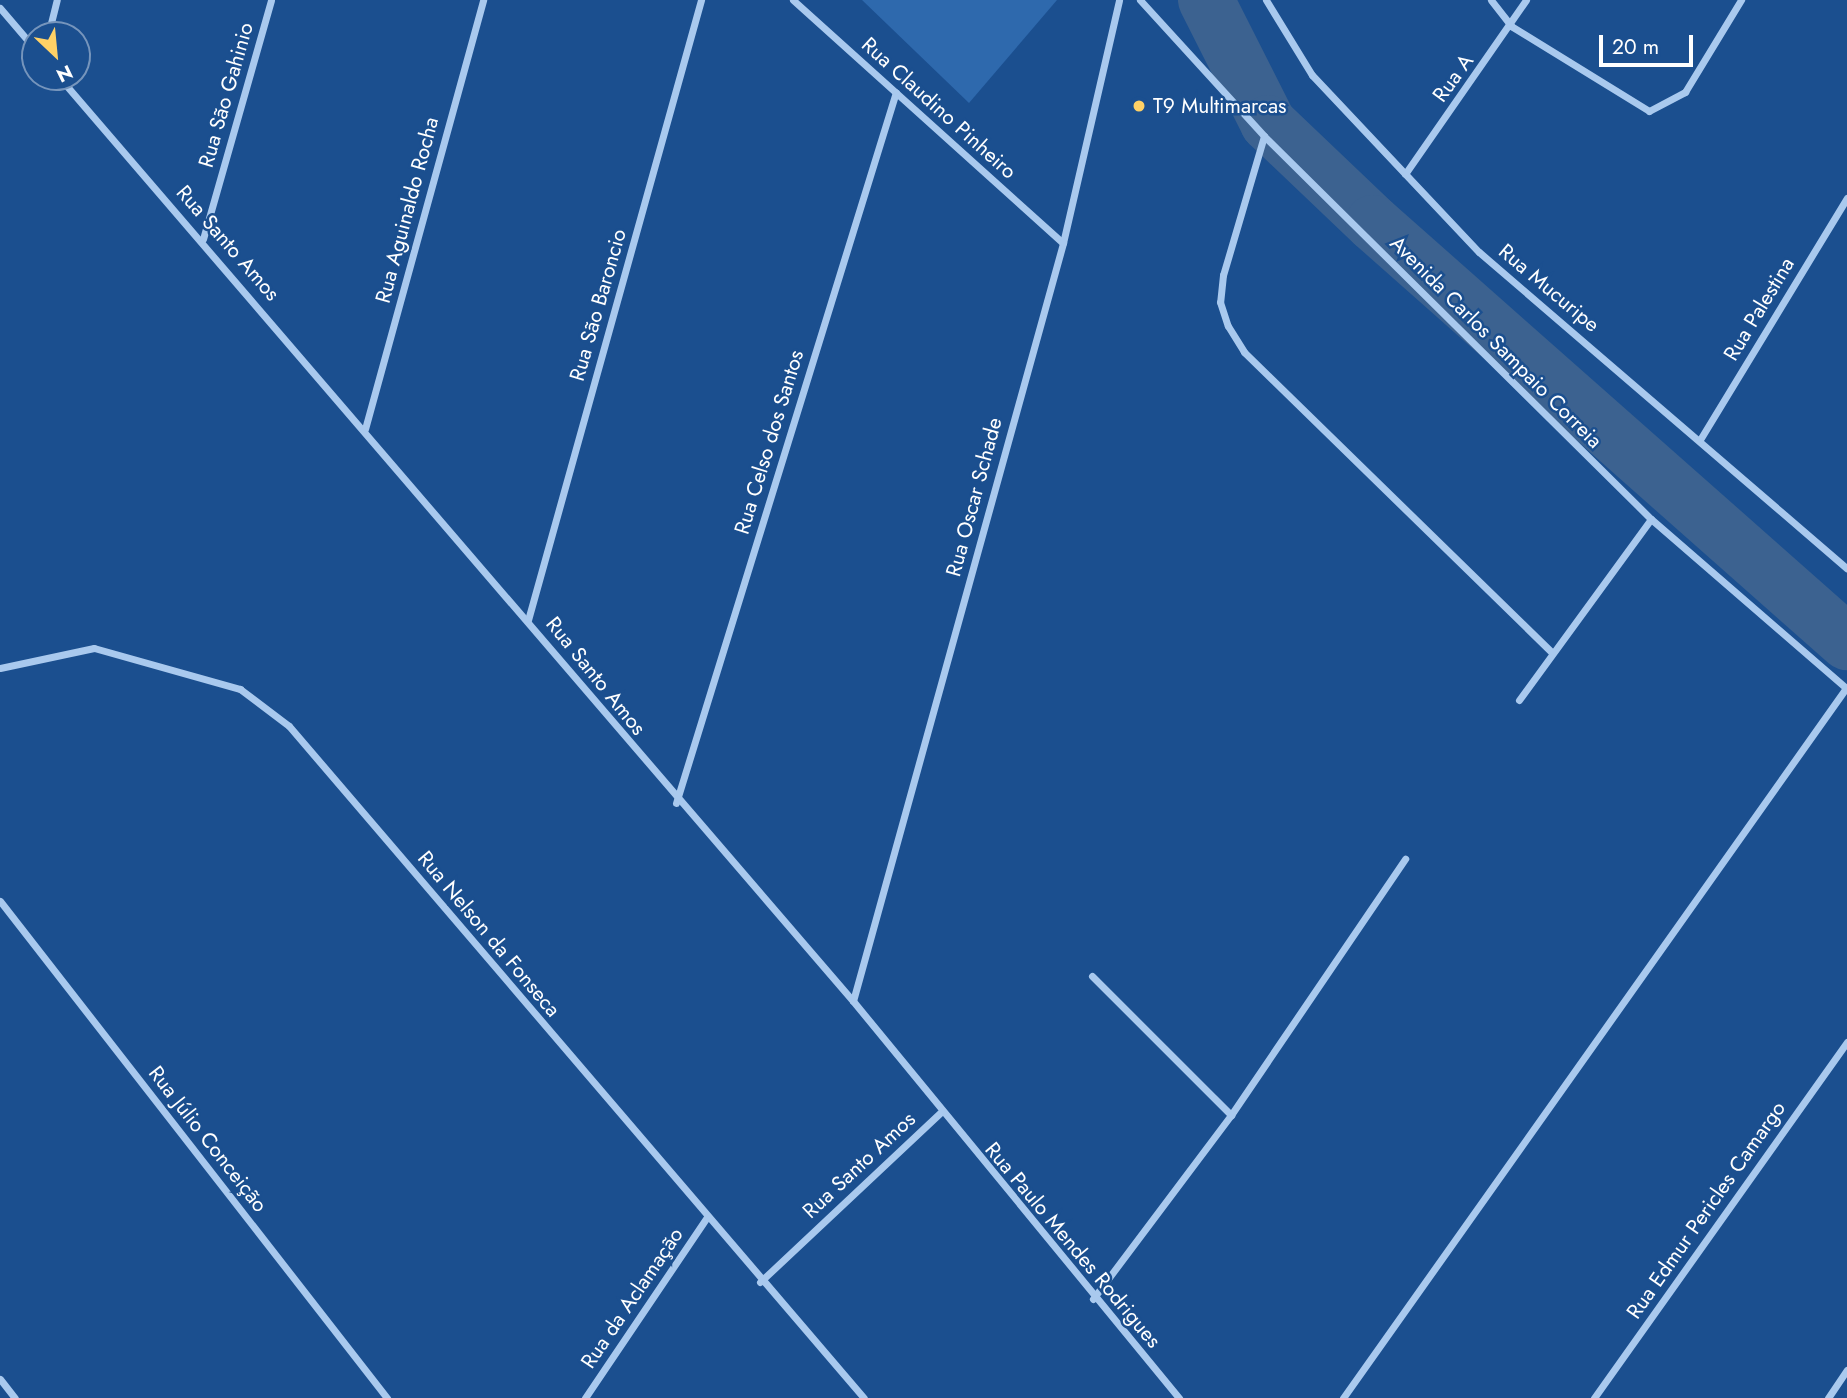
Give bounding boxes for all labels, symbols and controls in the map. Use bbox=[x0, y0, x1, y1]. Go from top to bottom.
street label: Rua São Gahinio bbox=[193, 20, 259, 170]
north arrow bbox=[21, 21, 91, 91]
scale bar bbox=[1602, 21, 1696, 65]
street label: Rua Claudino Pinheiro bbox=[856, 32, 1022, 184]
text: 20 m bbox=[1612, 32, 1659, 62]
street label: Rua A bbox=[1427, 49, 1479, 107]
text: N bbox=[52, 58, 77, 89]
place label: T9 Multimarcas bbox=[1153, 93, 1286, 119]
marker: T9 Multimarcas bbox=[1131, 98, 1147, 114]
street label: Rua Aguinaldo Rocha bbox=[370, 114, 444, 306]
street label: Rua Santo Amos bbox=[171, 180, 285, 306]
street label: Rua São Baroncio bbox=[564, 226, 632, 384]
street label: Avenida Carlos Sampaio Correia bbox=[1385, 231, 1607, 453]
street label: Rua Mucuripe bbox=[1494, 239, 1604, 337]
street label: Rua Palestina bbox=[1718, 253, 1800, 365]
street label: Rua Celso dos Santos bbox=[729, 347, 809, 537]
street label: Rua Oscar Schade bbox=[941, 415, 1007, 579]
street label: Rua Santo Amos bbox=[541, 612, 651, 740]
street label: Rua Nelson da Fonseca bbox=[412, 846, 566, 1022]
street label: Rua Júlio Conceição bbox=[143, 1061, 273, 1217]
street label: Rua Edmur Pericles Camargo bbox=[1621, 1096, 1791, 1324]
street label: Rua Santo Amos bbox=[797, 1106, 921, 1224]
street label: Rua Paulo Mendes Rodrigues bbox=[980, 1137, 1166, 1353]
street label: Rua da Aclamação bbox=[576, 1223, 688, 1373]

